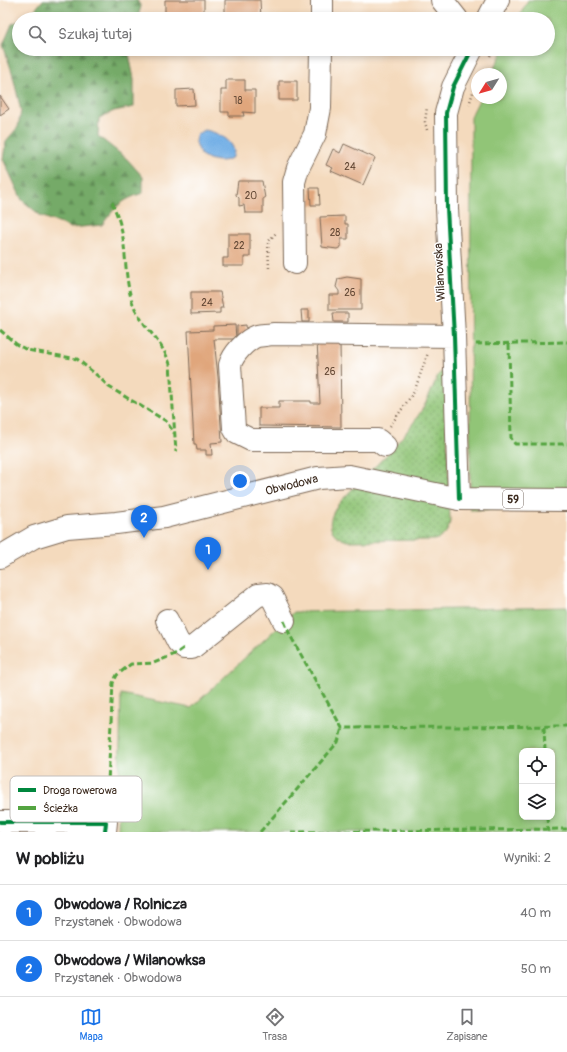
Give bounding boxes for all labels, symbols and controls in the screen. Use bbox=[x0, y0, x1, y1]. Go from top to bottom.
search box bbox=[12, 12, 555, 56]
icon: search bbox=[26, 23, 48, 45]
text: Szukaj tutaj bbox=[58, 25, 132, 44]
north arrow bbox=[471, 68, 507, 104]
house number: 18 bbox=[234, 95, 242, 107]
house number: 24 bbox=[344, 161, 356, 173]
house number: 20 bbox=[245, 190, 257, 202]
house number: 28 bbox=[330, 227, 340, 239]
house number: 22 bbox=[233, 240, 245, 252]
street label: Wilanowska bbox=[431, 242, 449, 301]
house number: 26 bbox=[344, 287, 356, 299]
house number: 24 bbox=[201, 297, 213, 309]
house number: 26 bbox=[324, 366, 336, 378]
your location bbox=[230, 471, 250, 491]
street label: Obwodowa bbox=[264, 471, 320, 499]
road number: 59 bbox=[503, 490, 523, 508]
pin: 2 bbox=[131, 505, 157, 538]
pin: 1 bbox=[195, 537, 221, 570]
map controls bbox=[519, 748, 555, 820]
button: locate bbox=[519, 748, 555, 784]
legend bbox=[10, 776, 142, 822]
text: Droga rowerowa bbox=[43, 784, 117, 797]
button: layers bbox=[519, 784, 555, 820]
text: Ścieżka bbox=[43, 802, 78, 815]
text: W pobliżu bbox=[16, 848, 84, 869]
text: Wyniki: 2 bbox=[503, 850, 551, 866]
text: Obwodowa / Rolnicza bbox=[54, 895, 187, 914]
text: 1 bbox=[26, 905, 32, 921]
text: 40 m bbox=[520, 905, 551, 921]
text: Przystanek · Obwodowa bbox=[54, 914, 182, 930]
text: Obwodowa / Wilanowksa bbox=[54, 951, 205, 970]
text: 2 bbox=[25, 961, 33, 977]
text: 50 m bbox=[521, 961, 551, 977]
text: Przystanek · Obwodowa bbox=[54, 970, 182, 986]
tab: Mapa bbox=[80, 1006, 103, 1043]
tab: Trasa bbox=[262, 1006, 287, 1043]
tab: Zapisane bbox=[446, 1006, 487, 1043]

